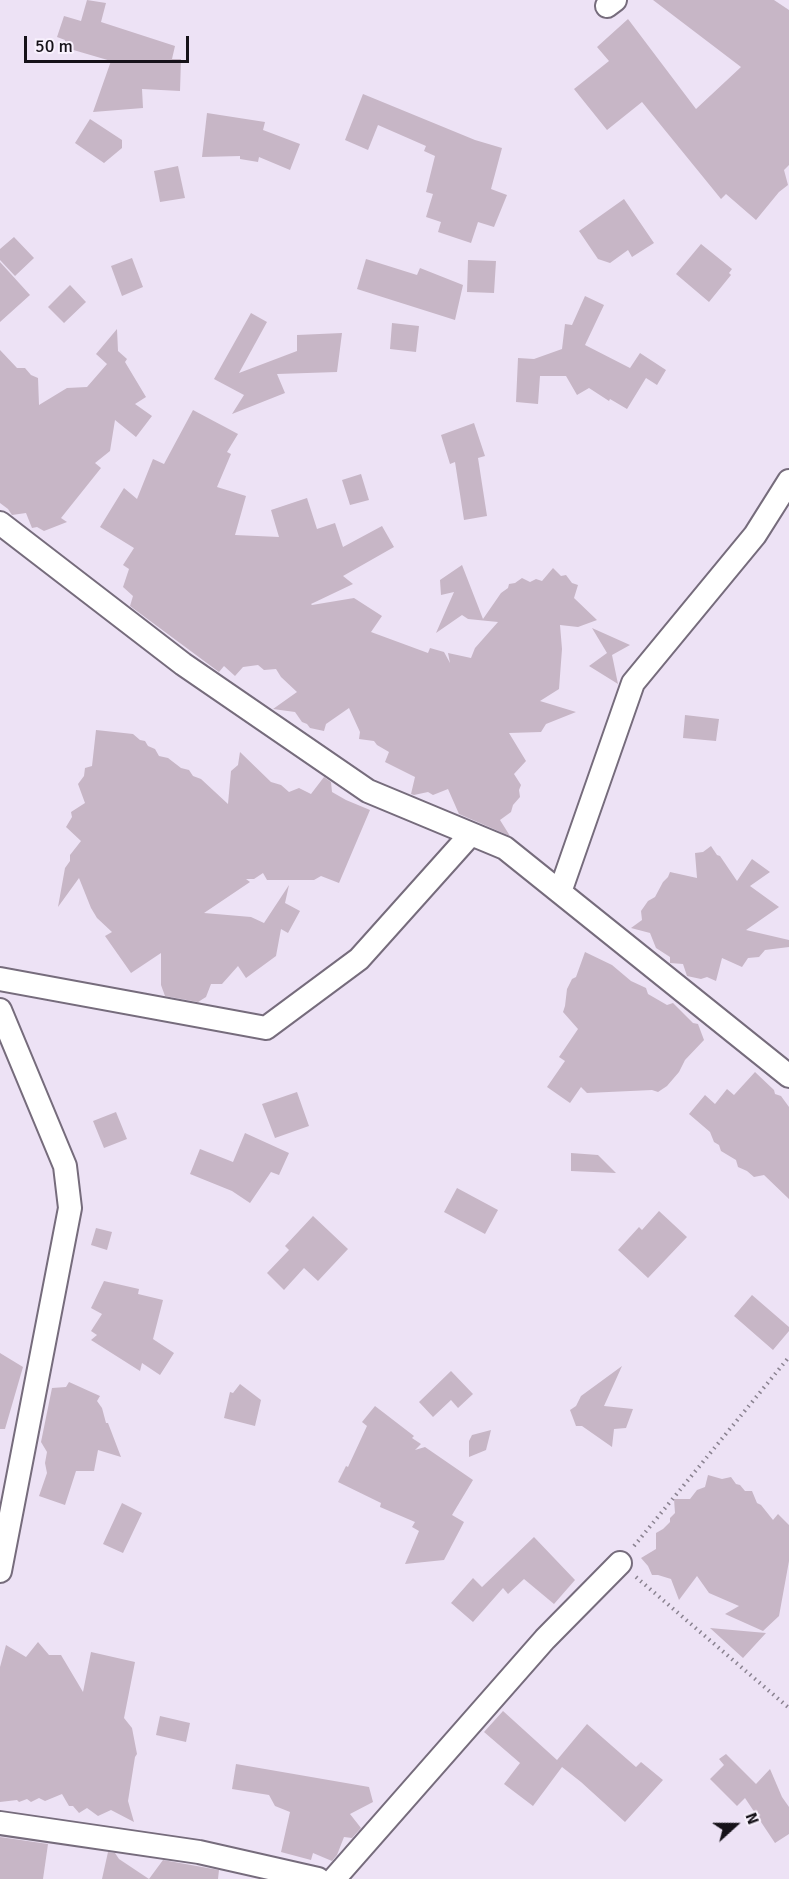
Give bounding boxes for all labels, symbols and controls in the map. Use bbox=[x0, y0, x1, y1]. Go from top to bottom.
scale bar bbox=[27, 24, 192, 62]
text: 50 m bbox=[35, 35, 73, 57]
north arrow bbox=[705, 1795, 765, 1855]
text: N bbox=[740, 1810, 763, 1827]

